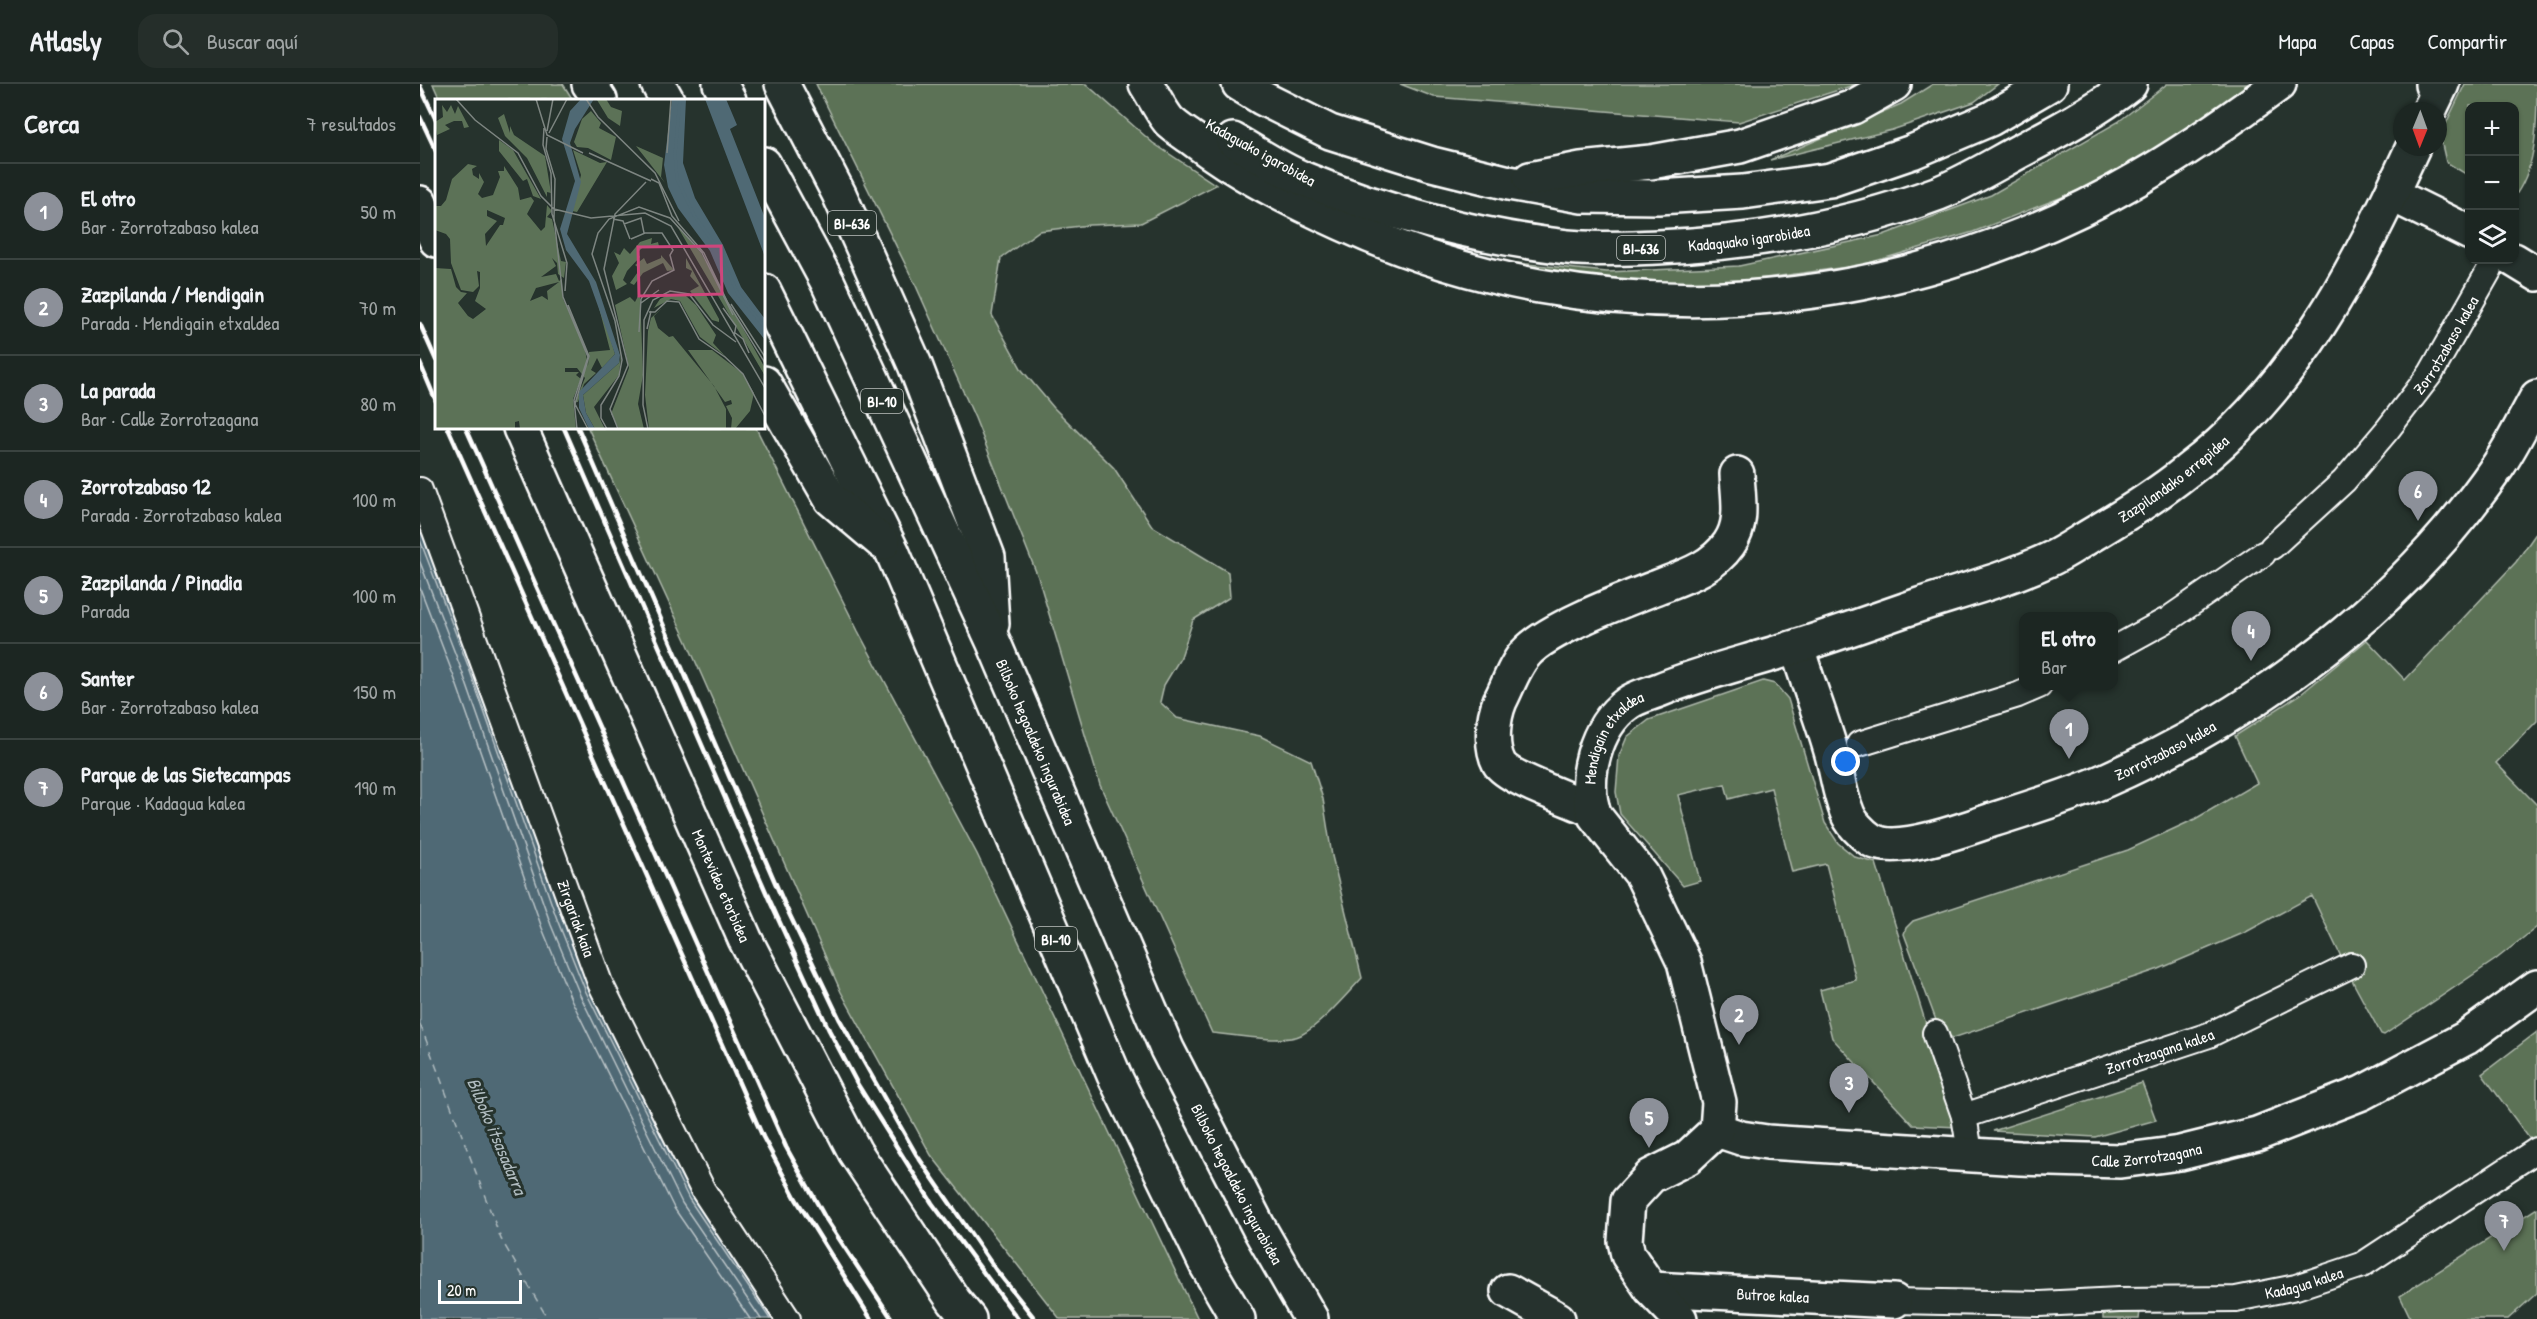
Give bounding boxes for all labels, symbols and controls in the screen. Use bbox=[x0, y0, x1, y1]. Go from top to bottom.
search box bbox=[138, 14, 558, 68]
text: Atlasly bbox=[30, 22, 102, 60]
icon: search bbox=[159, 25, 192, 58]
text: Buscar aquí bbox=[207, 26, 298, 56]
text: Mapa bbox=[2278, 27, 2316, 56]
text: Capas bbox=[2349, 27, 2394, 56]
text: Compartir bbox=[2427, 27, 2507, 56]
inset map bbox=[435, 99, 765, 429]
north arrow bbox=[2393, 102, 2447, 156]
map controls bbox=[2465, 102, 2519, 264]
button: + bbox=[2465, 102, 2519, 156]
text: Cerca bbox=[24, 106, 79, 141]
text: 7 resultados bbox=[307, 110, 396, 137]
street label: Kadaguako igarobidea bbox=[1202, 113, 1320, 191]
button: − bbox=[2465, 156, 2519, 210]
text: El otro bbox=[81, 183, 135, 213]
text: 1 bbox=[40, 198, 47, 225]
text: 50 m bbox=[360, 198, 396, 225]
button: layers bbox=[2465, 210, 2519, 264]
road number: BI-636 bbox=[828, 211, 876, 235]
text: Bar · Zorrotzabaso kalea bbox=[81, 213, 259, 240]
street label: Kadaguako igarobidea bbox=[1687, 219, 1812, 256]
road number: BI-636 bbox=[1617, 236, 1665, 260]
text: Zazpilanda / Mendigain bbox=[81, 279, 264, 309]
street label: Zorrotzabaso kalea bbox=[2408, 292, 2484, 399]
text: 2 bbox=[39, 294, 48, 321]
text: 70 m bbox=[359, 294, 396, 321]
text: Parada · Mendigain etxaldea bbox=[81, 309, 279, 336]
text: La parada bbox=[81, 375, 155, 405]
road number: BI-10 bbox=[861, 389, 903, 413]
text: 3 bbox=[39, 390, 48, 417]
text: 80 m bbox=[360, 390, 396, 417]
text: Bar · Calle Zorrotzagana bbox=[81, 405, 258, 432]
street label: Zazpilandako errepidea bbox=[2114, 430, 2234, 527]
text: Zorrotzabaso 12 bbox=[81, 471, 211, 501]
pin: 6 bbox=[2398, 472, 2438, 521]
text: 4 bbox=[40, 486, 47, 513]
text: 100 m bbox=[353, 486, 396, 513]
text: Parada · Zorrotzabaso kalea bbox=[81, 501, 281, 528]
text: Zazpilanda / Pinadia bbox=[81, 567, 242, 597]
text: 5 bbox=[39, 582, 48, 609]
text: 100 m bbox=[353, 582, 396, 609]
text: Parada bbox=[81, 597, 130, 624]
popup bbox=[2019, 612, 2118, 690]
pin: 4 bbox=[2232, 612, 2270, 661]
text: El otro bbox=[2041, 623, 2096, 653]
text: Bar bbox=[2041, 653, 2067, 680]
street label: Bilboko hegoaldeko ingurabidea bbox=[991, 656, 1081, 828]
text: Santer bbox=[81, 663, 134, 693]
text: 6 bbox=[40, 678, 47, 705]
text: 150 m bbox=[353, 678, 396, 705]
street label: Mendigain etxaldea bbox=[1579, 685, 1647, 785]
text: Bar · Zorrotzabaso kalea bbox=[81, 693, 259, 720]
pin: 1 bbox=[2050, 710, 2088, 759]
street label: Zorrotzabaso kalea bbox=[2111, 715, 2220, 786]
your location bbox=[1831, 747, 1860, 776]
text: Parque de las Sietecampas bbox=[81, 759, 291, 789]
text: 7 bbox=[39, 774, 48, 801]
text: 190 m bbox=[354, 774, 396, 801]
text: Parque · Kadagua kalea bbox=[81, 789, 245, 816]
street label: Montevideo etorbidea bbox=[687, 826, 756, 946]
street label: Zirgariak kaia bbox=[552, 877, 601, 960]
road number: BI-10 bbox=[1035, 927, 1077, 951]
pin: 2 bbox=[1720, 996, 1758, 1045]
street label: Zorrotzagana kalea bbox=[2103, 1023, 2218, 1079]
pin: 3 bbox=[1830, 1064, 1868, 1113]
water label: Bilboko itsasadarra bbox=[461, 1074, 534, 1200]
pin: 5 bbox=[1630, 1098, 1668, 1148]
street label: Bilboko hegoaldeko ingurabidea bbox=[1186, 1100, 1288, 1268]
street label: Calle Zorrotzagana bbox=[2091, 1137, 2204, 1172]
pin: 7 bbox=[2484, 1202, 2524, 1251]
street label: Kadagua kalea bbox=[2263, 1261, 2346, 1304]
scale bar bbox=[438, 1277, 522, 1304]
text: 20 m bbox=[447, 1279, 476, 1301]
street label: Butroe kalea bbox=[1736, 1282, 1810, 1308]

